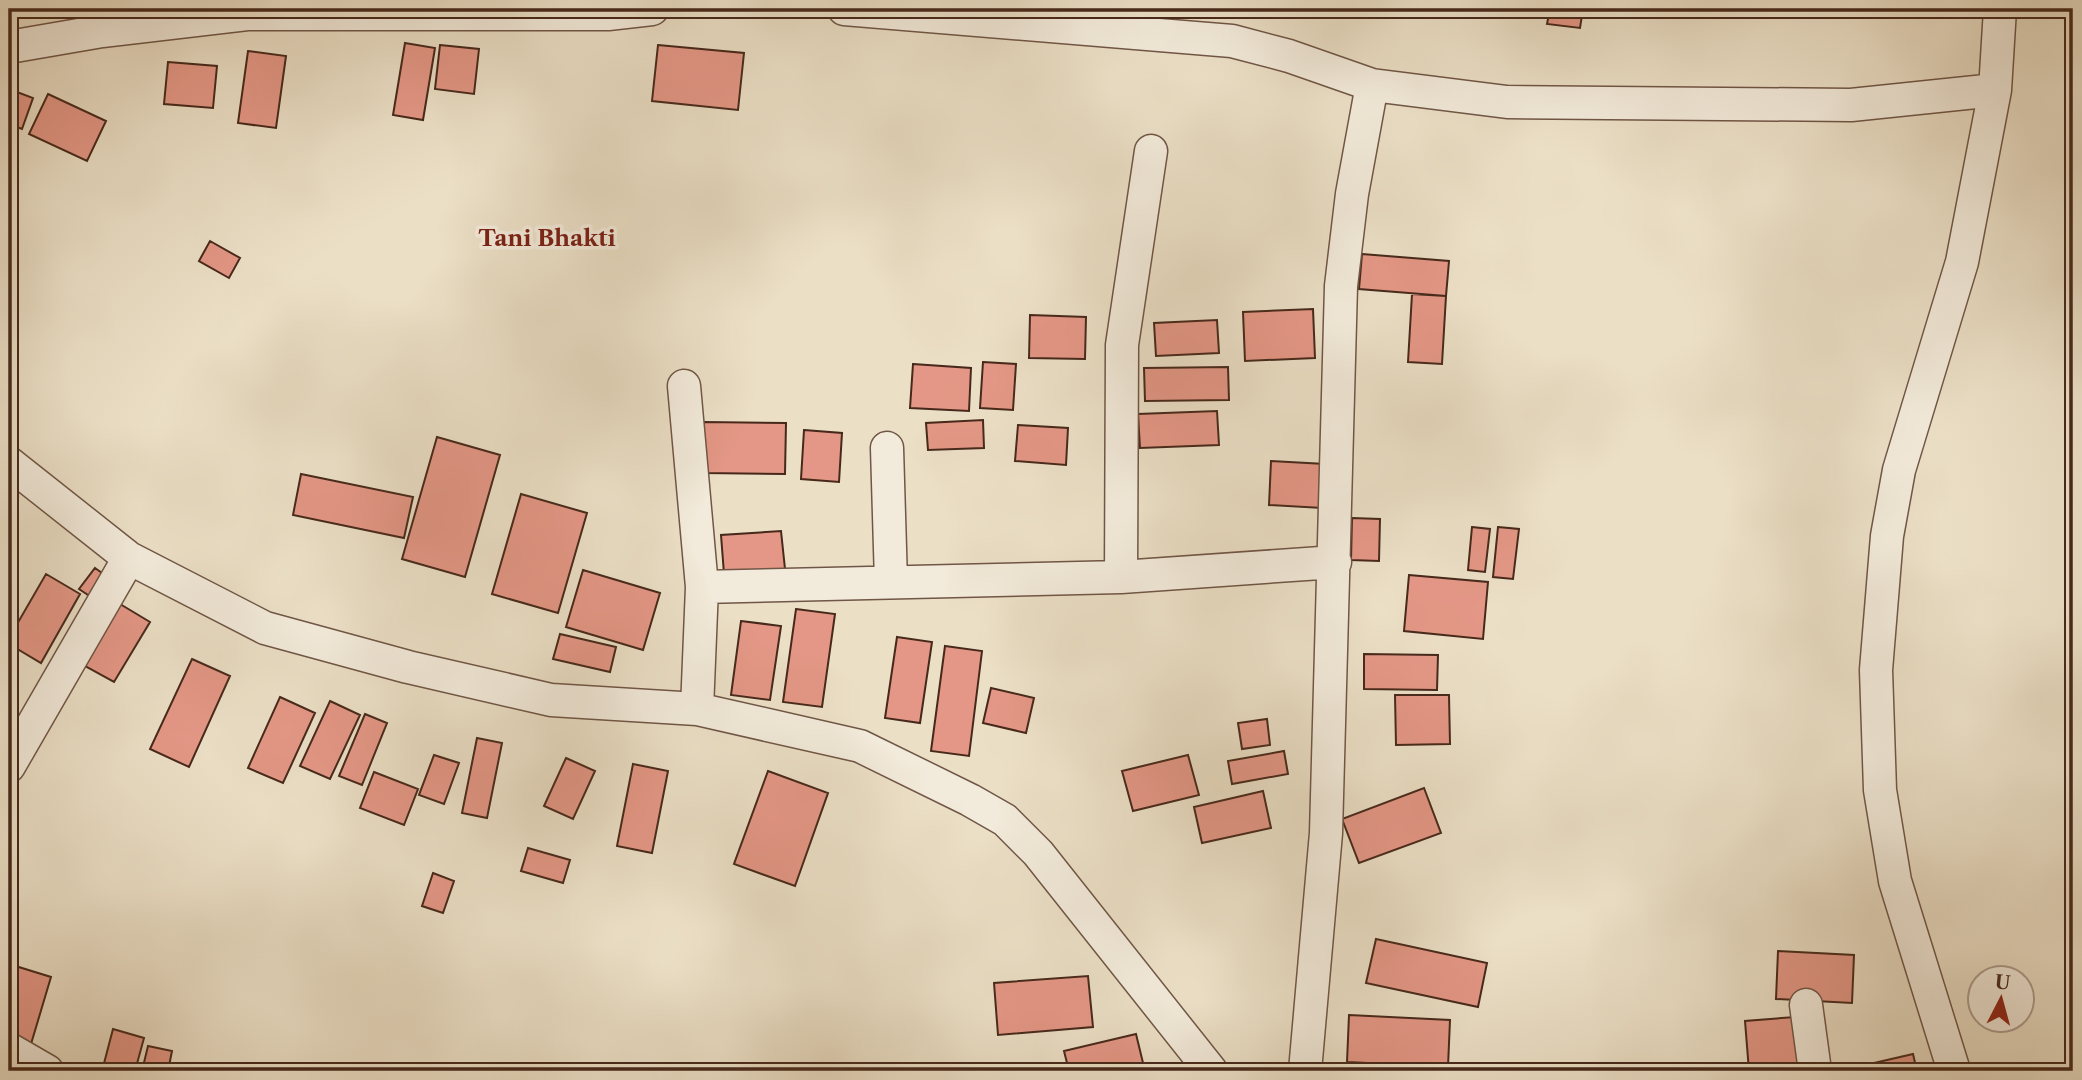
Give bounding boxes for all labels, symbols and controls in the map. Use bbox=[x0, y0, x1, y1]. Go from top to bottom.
district label: Tani Bhakti bbox=[478, 224, 616, 252]
north arrow bbox=[1966, 964, 2036, 1034]
text: U bbox=[1994, 970, 2012, 995]

